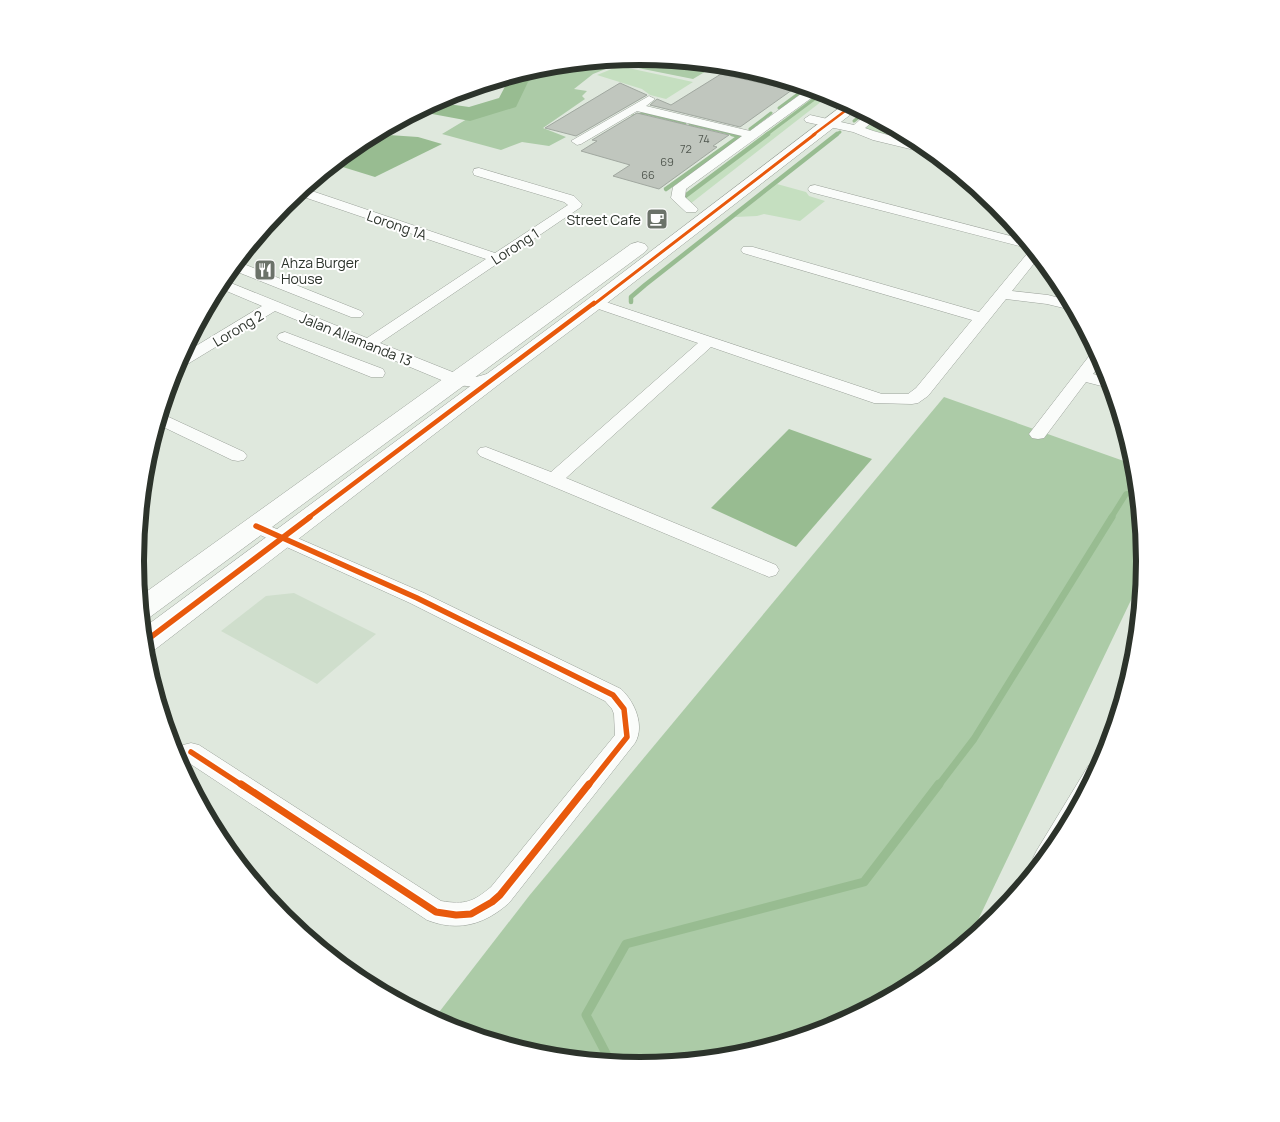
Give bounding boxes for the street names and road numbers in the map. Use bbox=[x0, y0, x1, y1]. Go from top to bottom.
street label: Lorong 1A bbox=[364, 206, 430, 244]
street label: Lorong 1 bbox=[487, 223, 543, 269]
street label: Lorong 2 bbox=[209, 305, 267, 351]
street label: Jalan Allamanda 13 bbox=[297, 308, 415, 370]

